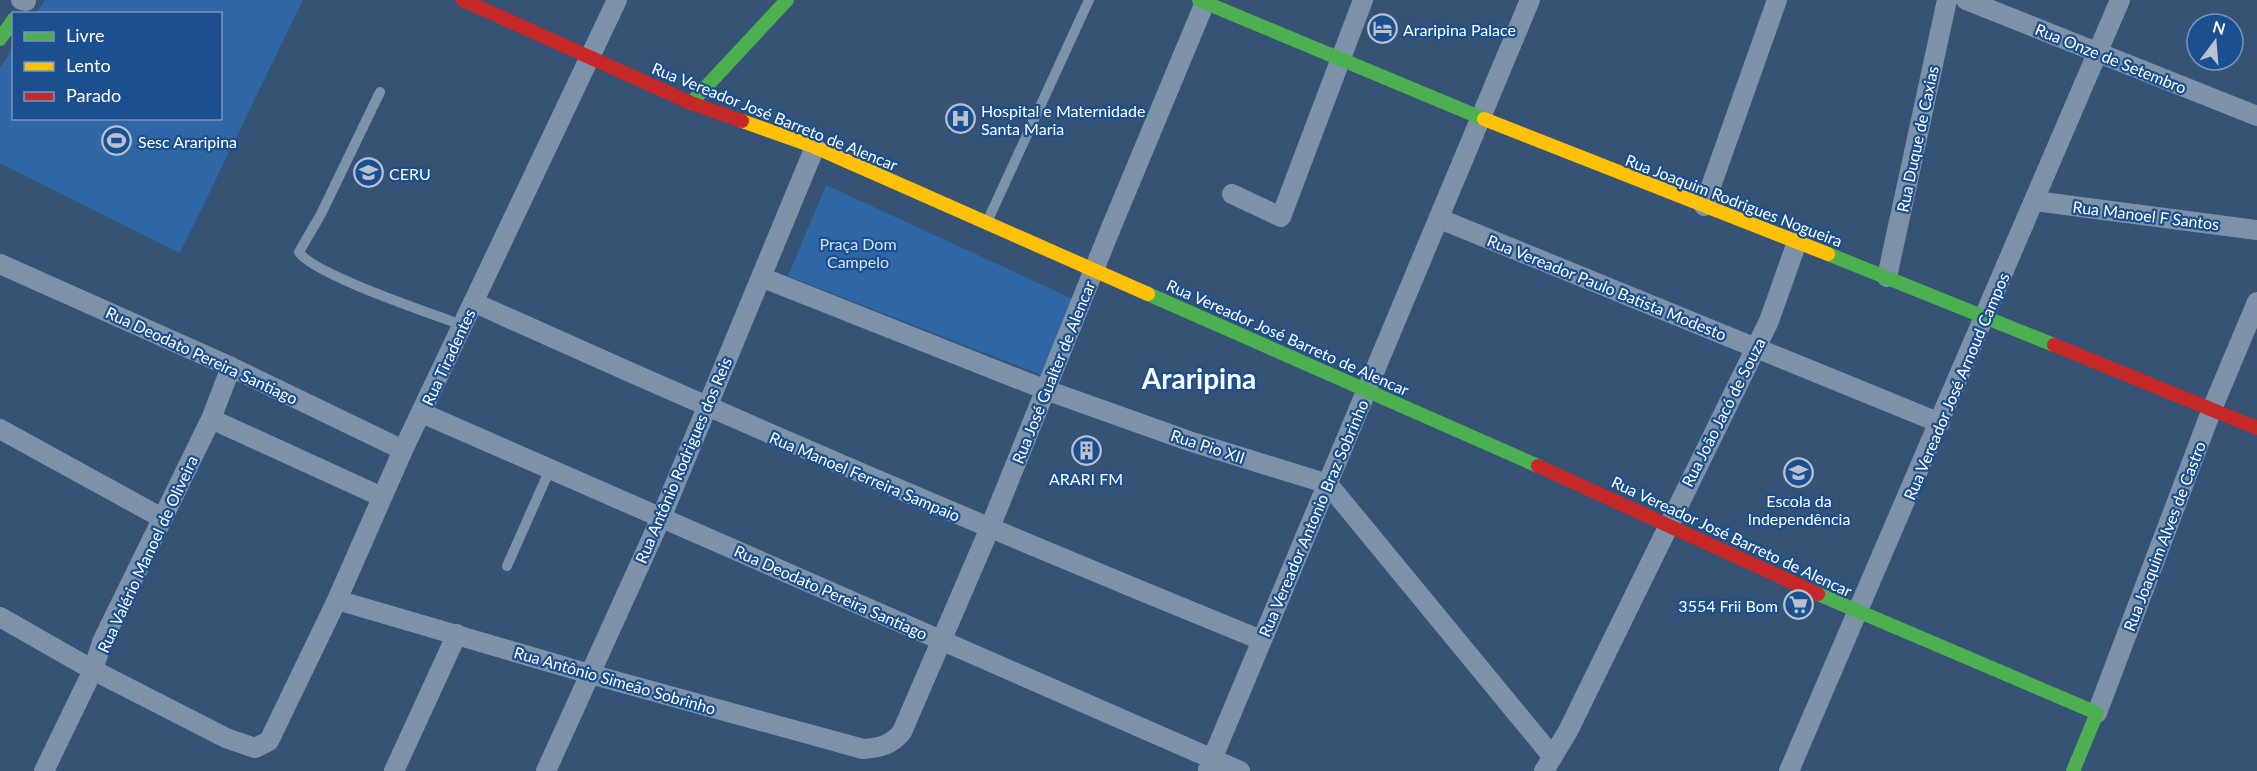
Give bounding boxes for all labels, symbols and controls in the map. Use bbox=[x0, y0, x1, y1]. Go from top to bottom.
legend bbox=[12, 12, 222, 120]
north arrow bbox=[2185, 12, 2245, 72]
hotel icon: Araripina Palace bbox=[1366, 13, 1398, 45]
text: N bbox=[2211, 16, 2228, 38]
street label: Rua Onze de Setembro bbox=[2033, 19, 2189, 97]
place label: Araripina Palace bbox=[1403, 20, 1516, 39]
text: Livre bbox=[66, 24, 105, 46]
text: Lento bbox=[66, 54, 111, 76]
street label: Rua Vereador José Barreto de Alencar bbox=[649, 58, 901, 174]
street label: Rua Duque de Caxias bbox=[1892, 64, 1942, 214]
text: Parado bbox=[66, 84, 121, 106]
place label: Hospital e Maternidade Santa Maria bbox=[981, 101, 1145, 138]
hospital icon: Hospital e Maternidade Santa Maria bbox=[944, 103, 976, 135]
sports icon: Sesc Araripina bbox=[101, 125, 133, 157]
place label: Sesc Araripina bbox=[138, 132, 237, 151]
street label: Rua Joaquim Rodrigues Nogueira bbox=[1623, 150, 1845, 250]
school or university icon: CERU bbox=[352, 157, 384, 189]
place label: CERU bbox=[389, 164, 431, 183]
street label: Rua Manoel F Santos bbox=[2072, 197, 2220, 233]
street label: Rua Vereador Paulo Batista Modesto bbox=[1485, 230, 1729, 344]
park label: Praça Dom Campelo bbox=[819, 234, 897, 271]
street label: Rua Vereador José Arnoud Campos bbox=[1899, 269, 2013, 503]
street label: Rua Vereador José Barreto de Alencar bbox=[1164, 275, 1412, 399]
street label: Rua José Gualter de Alencar bbox=[1008, 278, 1098, 466]
street label: Rua Deodato Pereira Santiago bbox=[103, 302, 301, 408]
street label: Rua Tiradentes bbox=[417, 306, 479, 408]
street label: Rua João Jacó de Souza bbox=[1677, 334, 1769, 490]
street label: Rua Antônio Rodrigues dos Reis bbox=[631, 354, 735, 566]
district label: Araripina bbox=[1141, 361, 1256, 395]
street label: Rua Vereador Antonio Braz Sobrinho bbox=[1254, 397, 1372, 639]
street label: Rua Pio XII bbox=[1169, 425, 1247, 467]
street label: Rua Manoel Ferreira Sampaio bbox=[767, 427, 963, 525]
building icon: ARARI FM bbox=[1070, 434, 1102, 466]
street label: Rua Joaquim Alves de Castro bbox=[2119, 438, 2209, 634]
street label: Rua Valério Manoel de Oliveira bbox=[93, 452, 201, 656]
school or university icon: Escola da Independência bbox=[1783, 456, 1815, 488]
place label: ARARI FM bbox=[1049, 469, 1123, 488]
street label: Rua Vereador José Barreto de Alencar bbox=[1609, 472, 1855, 600]
place label: Escola da Independência bbox=[1748, 491, 1850, 528]
street label: Rua Deodato Pereira Santiago bbox=[731, 541, 931, 643]
supermarket icon: 3554 Frii Bom bbox=[1783, 589, 1815, 621]
place label: 3554 Frii Bom bbox=[1678, 596, 1778, 615]
street label: Rua Antônio Simeão Sobrinho bbox=[512, 642, 718, 718]

